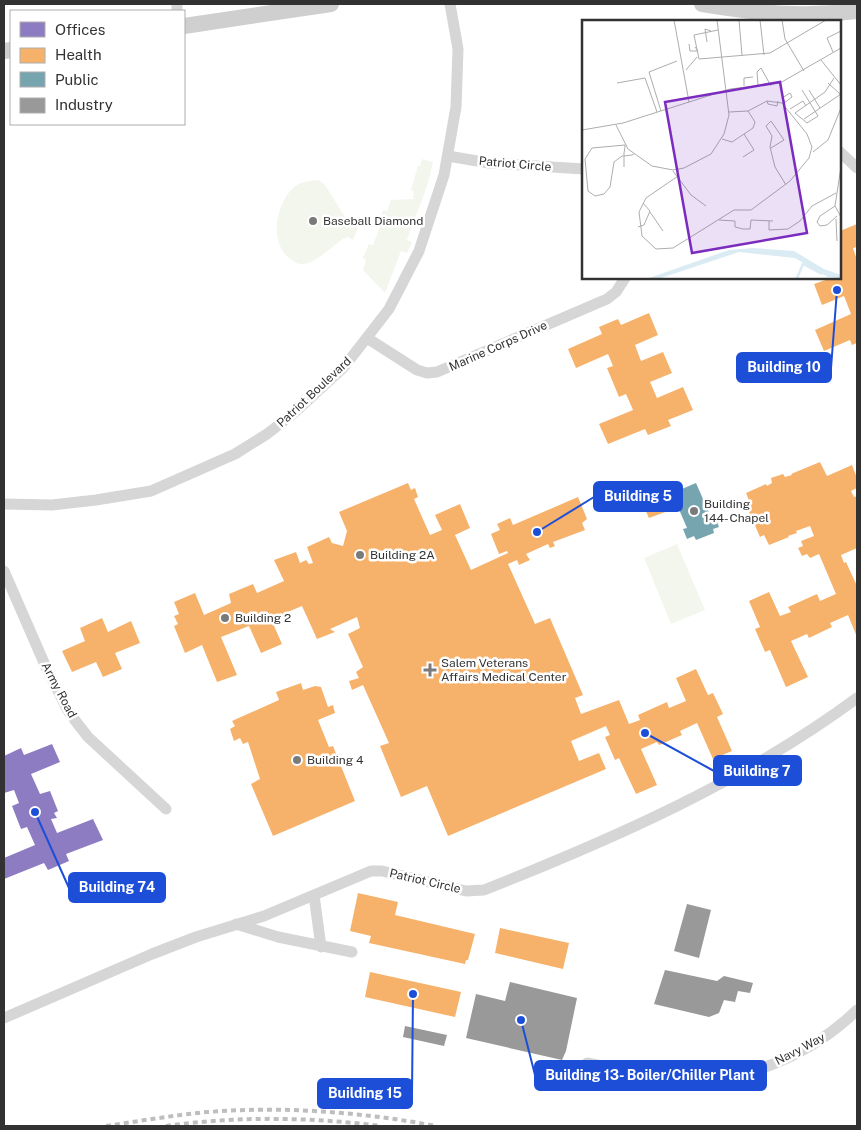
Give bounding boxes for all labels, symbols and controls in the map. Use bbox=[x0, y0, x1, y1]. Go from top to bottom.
legend bbox=[10, 10, 185, 125]
inset map bbox=[582, 20, 841, 279]
text: Offices bbox=[55, 21, 105, 38]
text: Health bbox=[55, 46, 102, 63]
text: Public bbox=[55, 71, 99, 88]
text: Industry bbox=[55, 96, 113, 113]
street label: Patriot Circle bbox=[478, 154, 552, 174]
place label: Baseball Diamond bbox=[323, 214, 423, 228]
marker: Baseball Diamond bbox=[307, 215, 319, 227]
street label: Marine Corps Drive bbox=[447, 318, 549, 374]
callout: Building 10 bbox=[737, 353, 831, 382]
street label: Patriot Boulevard bbox=[274, 354, 354, 430]
text: Building 10 bbox=[747, 359, 821, 375]
callout: Building 5 bbox=[594, 482, 682, 511]
text: Building 5 bbox=[604, 488, 672, 504]
place label: Building 144- Chapel bbox=[704, 497, 769, 525]
marker: Building 144- Chapel bbox=[688, 505, 700, 517]
place label: Building 2A bbox=[370, 548, 435, 562]
marker: Building 2A bbox=[354, 549, 366, 561]
place label: Building 2 bbox=[235, 611, 291, 625]
marker: Building 2 bbox=[219, 612, 231, 624]
place label: Salem Veterans Affairs Medical Center bbox=[441, 656, 567, 684]
street label: Army Road bbox=[38, 660, 80, 720]
marker: Salem Veterans Affairs Medical Center bbox=[423, 663, 437, 677]
place label: Building 4 bbox=[307, 753, 364, 767]
marker: Building 4 bbox=[291, 754, 303, 766]
callout: Building 7 bbox=[714, 756, 801, 785]
text: Building 7 bbox=[723, 763, 791, 779]
street label: Patriot Circle bbox=[388, 866, 462, 896]
callout: Building 74 bbox=[69, 873, 165, 902]
text: Building 74 bbox=[79, 879, 155, 895]
street label: Navy Way bbox=[773, 1030, 828, 1068]
callout: Building 13- Boiler/Chiller Plant bbox=[535, 1061, 766, 1090]
text: Building 13- Boiler/Chiller Plant bbox=[545, 1067, 755, 1083]
callout: Building 15 bbox=[318, 1079, 412, 1108]
text: Building 15 bbox=[328, 1085, 402, 1101]

